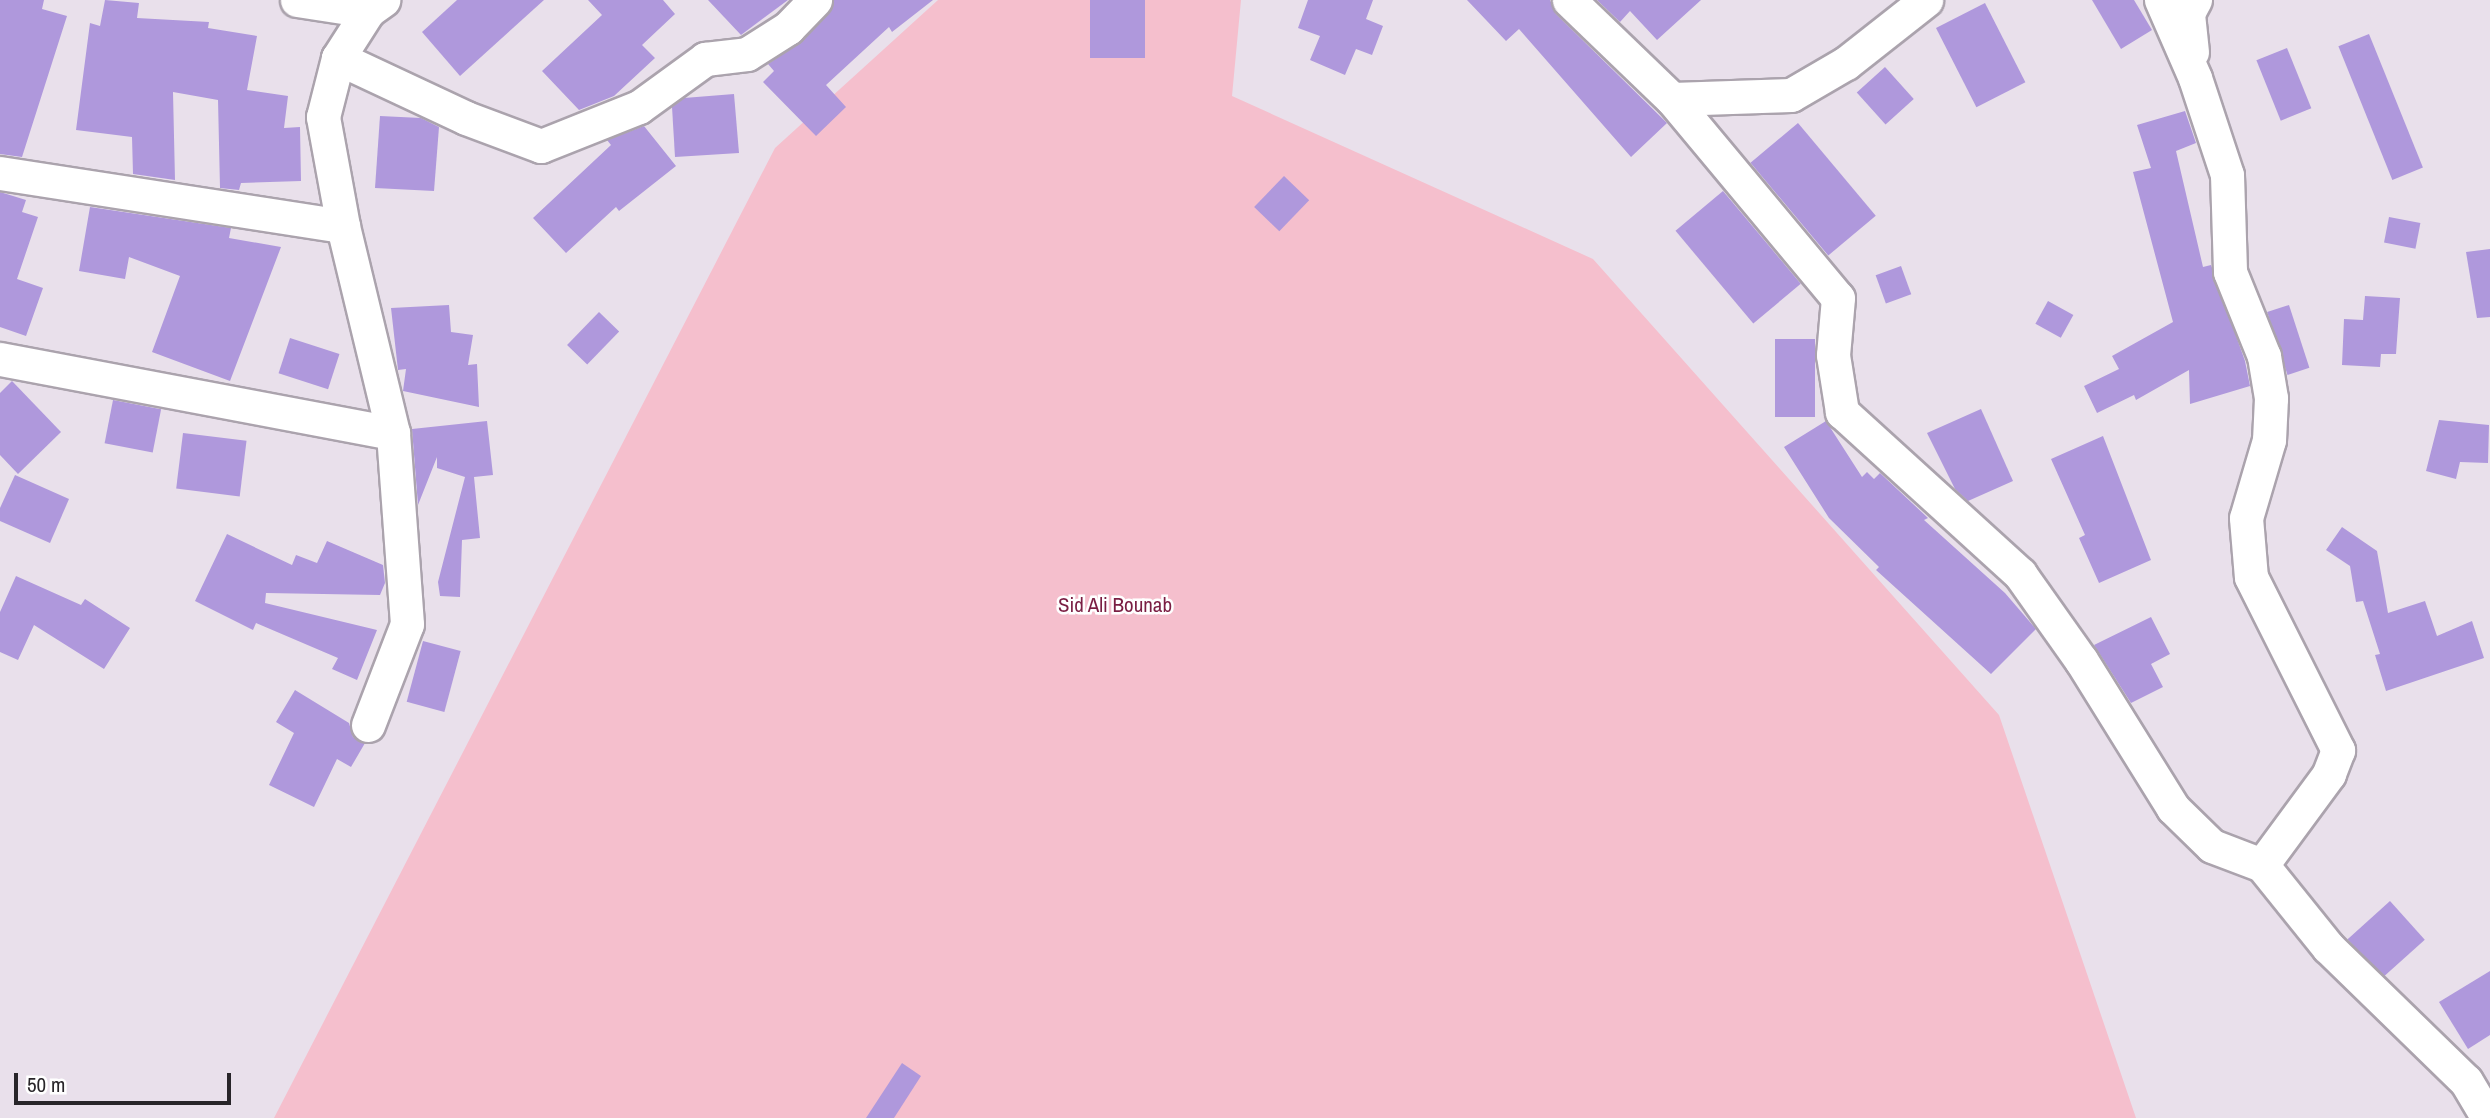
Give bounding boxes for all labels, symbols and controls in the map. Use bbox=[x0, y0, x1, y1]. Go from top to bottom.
park label: Sid Ali Bounab bbox=[1058, 592, 1172, 618]
scale bar bbox=[18, 1058, 234, 1102]
text: 50 m bbox=[27, 1070, 65, 1099]

